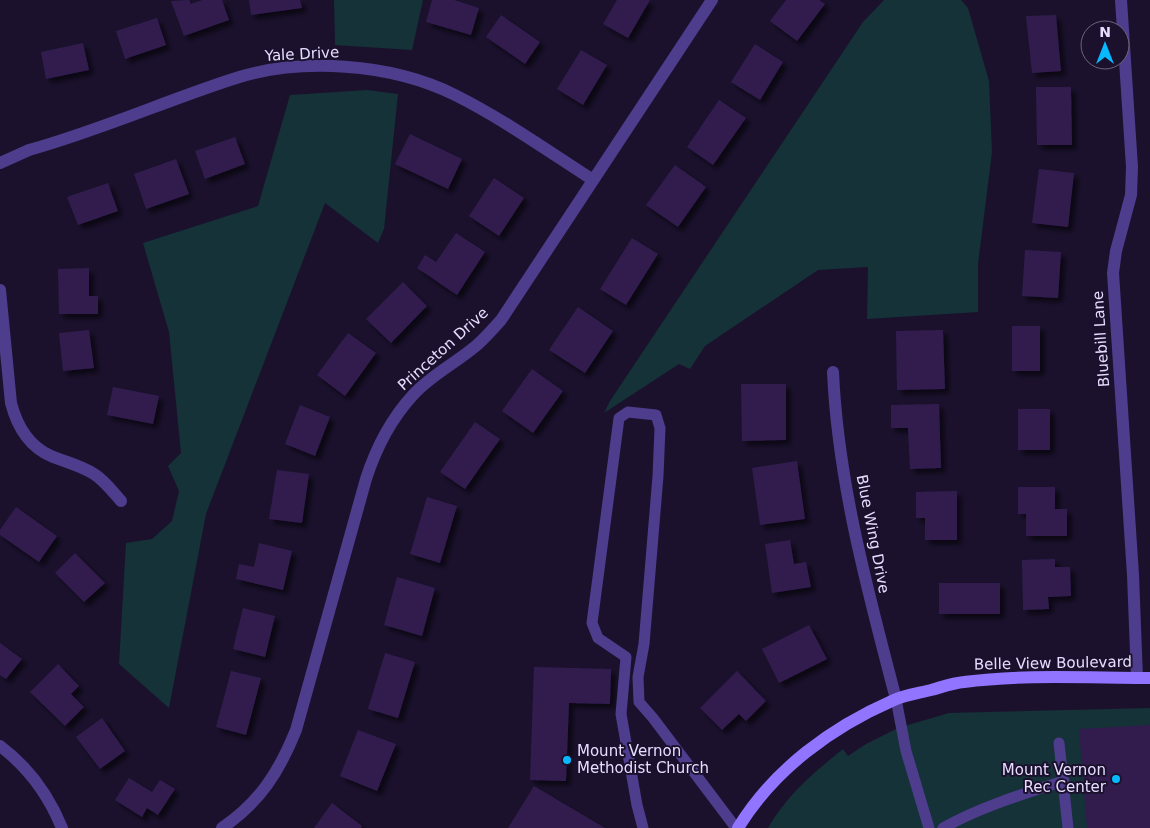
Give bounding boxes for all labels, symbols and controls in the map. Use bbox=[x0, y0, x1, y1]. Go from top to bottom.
north arrow bbox=[1080, 20, 1130, 70]
text: N bbox=[1099, 24, 1111, 40]
street label: Yale Drive bbox=[263, 43, 340, 65]
street label: Bluebill Lane bbox=[1089, 290, 1113, 388]
street label: Princeton Drive bbox=[394, 304, 492, 394]
street label: Blue Wing Drive bbox=[853, 473, 893, 595]
street label: Belle View Boulevard bbox=[974, 653, 1132, 673]
place label: Mount Vernon Methodist Church bbox=[577, 742, 709, 777]
marker: Mount Vernon Methodist Church bbox=[561, 754, 573, 766]
place label: Mount Vernon Rec Center bbox=[1002, 761, 1107, 796]
marker: Mount Vernon Rec Center bbox=[1110, 773, 1122, 785]

